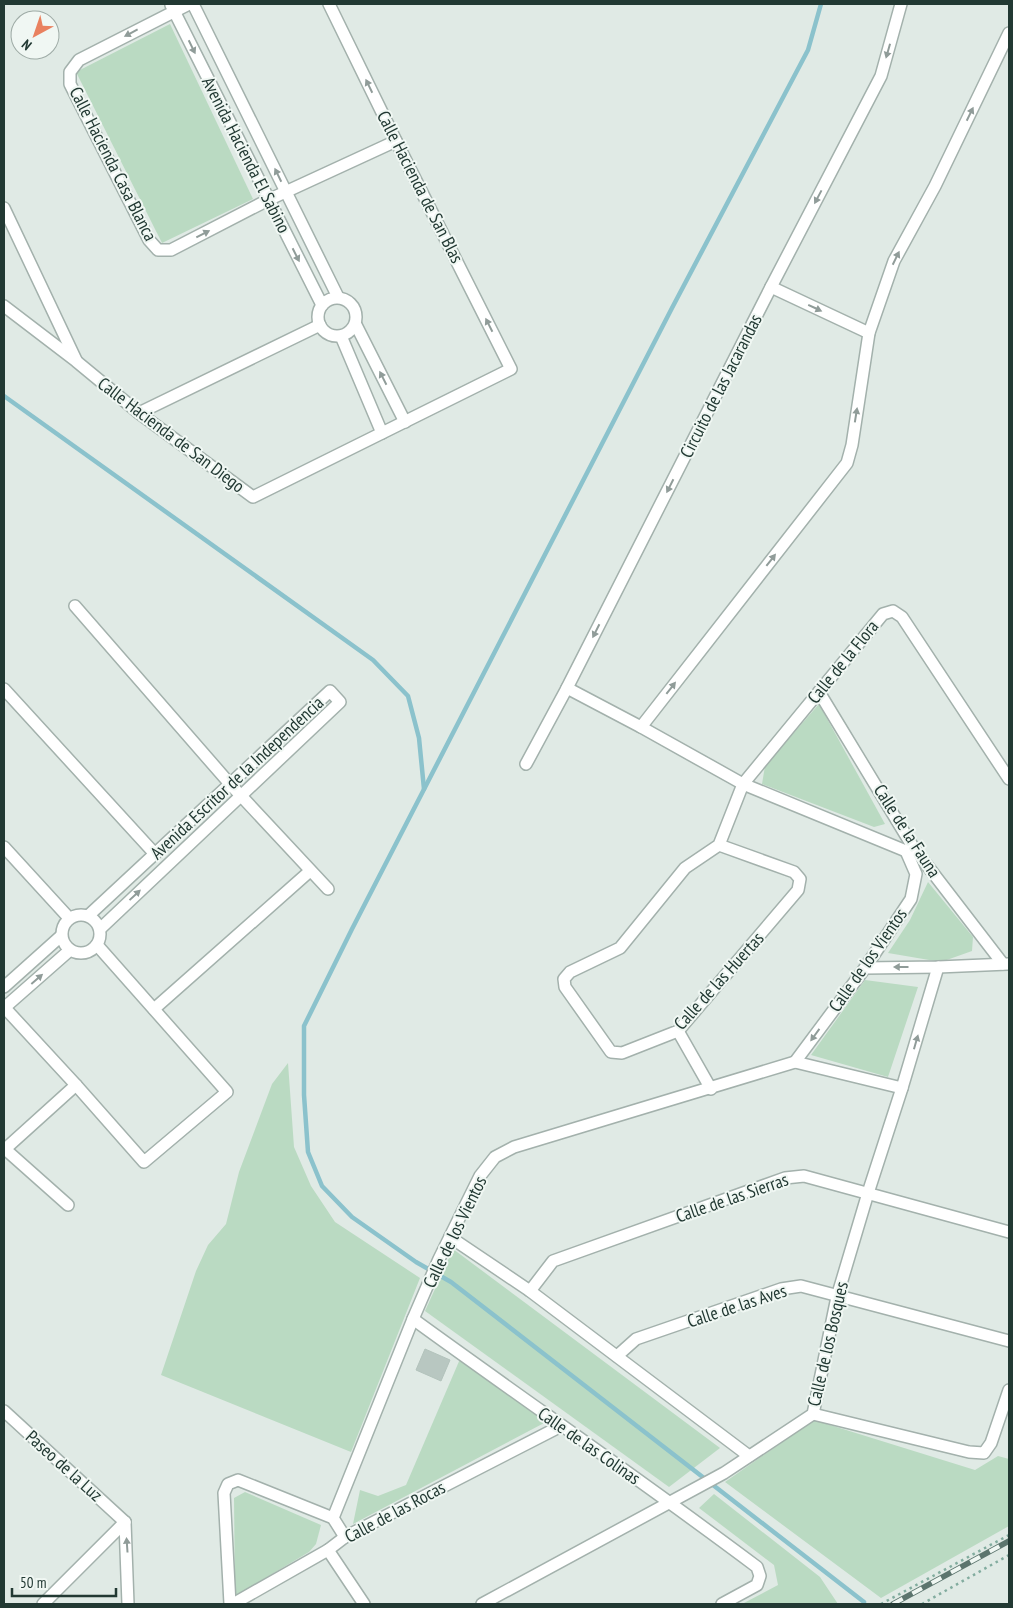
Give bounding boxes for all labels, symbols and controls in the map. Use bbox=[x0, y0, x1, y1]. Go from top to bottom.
north arrow bbox=[10, 10, 60, 60]
one-way arrow bbox=[123, 29, 138, 37]
text: N bbox=[18, 36, 35, 54]
one-way arrow bbox=[188, 40, 196, 55]
one-way arrow bbox=[884, 43, 892, 58]
street label: Avenida Hacienda El Sabino bbox=[197, 73, 296, 237]
one-way arrow bbox=[365, 79, 373, 93]
street label: Calle Hacienda Casa Blanca bbox=[65, 83, 162, 245]
street label: Calle Hacienda de San Blas bbox=[372, 107, 469, 267]
one-way arrow bbox=[966, 107, 974, 121]
one-way arrow bbox=[273, 168, 281, 182]
one-way arrow bbox=[814, 190, 822, 204]
one-way arrow bbox=[195, 230, 210, 238]
one-way arrow bbox=[292, 248, 300, 263]
one-way arrow bbox=[892, 251, 900, 265]
one-way arrow bbox=[808, 304, 822, 312]
street label: Circuito de las Jacarandas bbox=[674, 310, 767, 461]
one-way arrow bbox=[485, 318, 493, 332]
one-way arrow bbox=[379, 371, 387, 385]
street label: Calle Hacienda de San Diego bbox=[93, 372, 249, 497]
one-way arrow bbox=[853, 406, 861, 422]
one-way arrow bbox=[666, 479, 674, 494]
one-way arrow bbox=[766, 554, 777, 567]
street label: Calle de la Flora bbox=[802, 615, 883, 708]
one-way arrow bbox=[592, 624, 600, 638]
one-way arrow bbox=[666, 681, 676, 695]
street label: Avenida Escritor de la Independencia bbox=[145, 691, 328, 864]
street label: Calle de la Fauna bbox=[869, 780, 946, 882]
one-way arrow bbox=[129, 889, 141, 901]
street label: Calle de los Vientos bbox=[823, 903, 912, 1016]
street label: Calle de las Huertas bbox=[669, 927, 769, 1034]
one-way arrow bbox=[893, 963, 909, 971]
one-way arrow bbox=[31, 974, 43, 985]
one-way arrow bbox=[810, 1028, 820, 1042]
one-way arrow bbox=[912, 1034, 920, 1049]
street label: Calle de las Sierras bbox=[673, 1168, 791, 1228]
street label: Calle de los Vientos bbox=[418, 1172, 492, 1291]
street label: Calle de las Aves bbox=[684, 1279, 789, 1332]
street label: Calle de los Bosques bbox=[802, 1279, 853, 1408]
street label: Calle de las Colinas bbox=[534, 1402, 645, 1489]
street label: Paseo de la Luz bbox=[21, 1425, 108, 1506]
street label: Calle de las Rocas bbox=[341, 1475, 449, 1548]
one-way arrow bbox=[122, 1537, 130, 1553]
scale bar bbox=[12, 1566, 116, 1598]
text: 50 m bbox=[20, 1573, 46, 1592]

